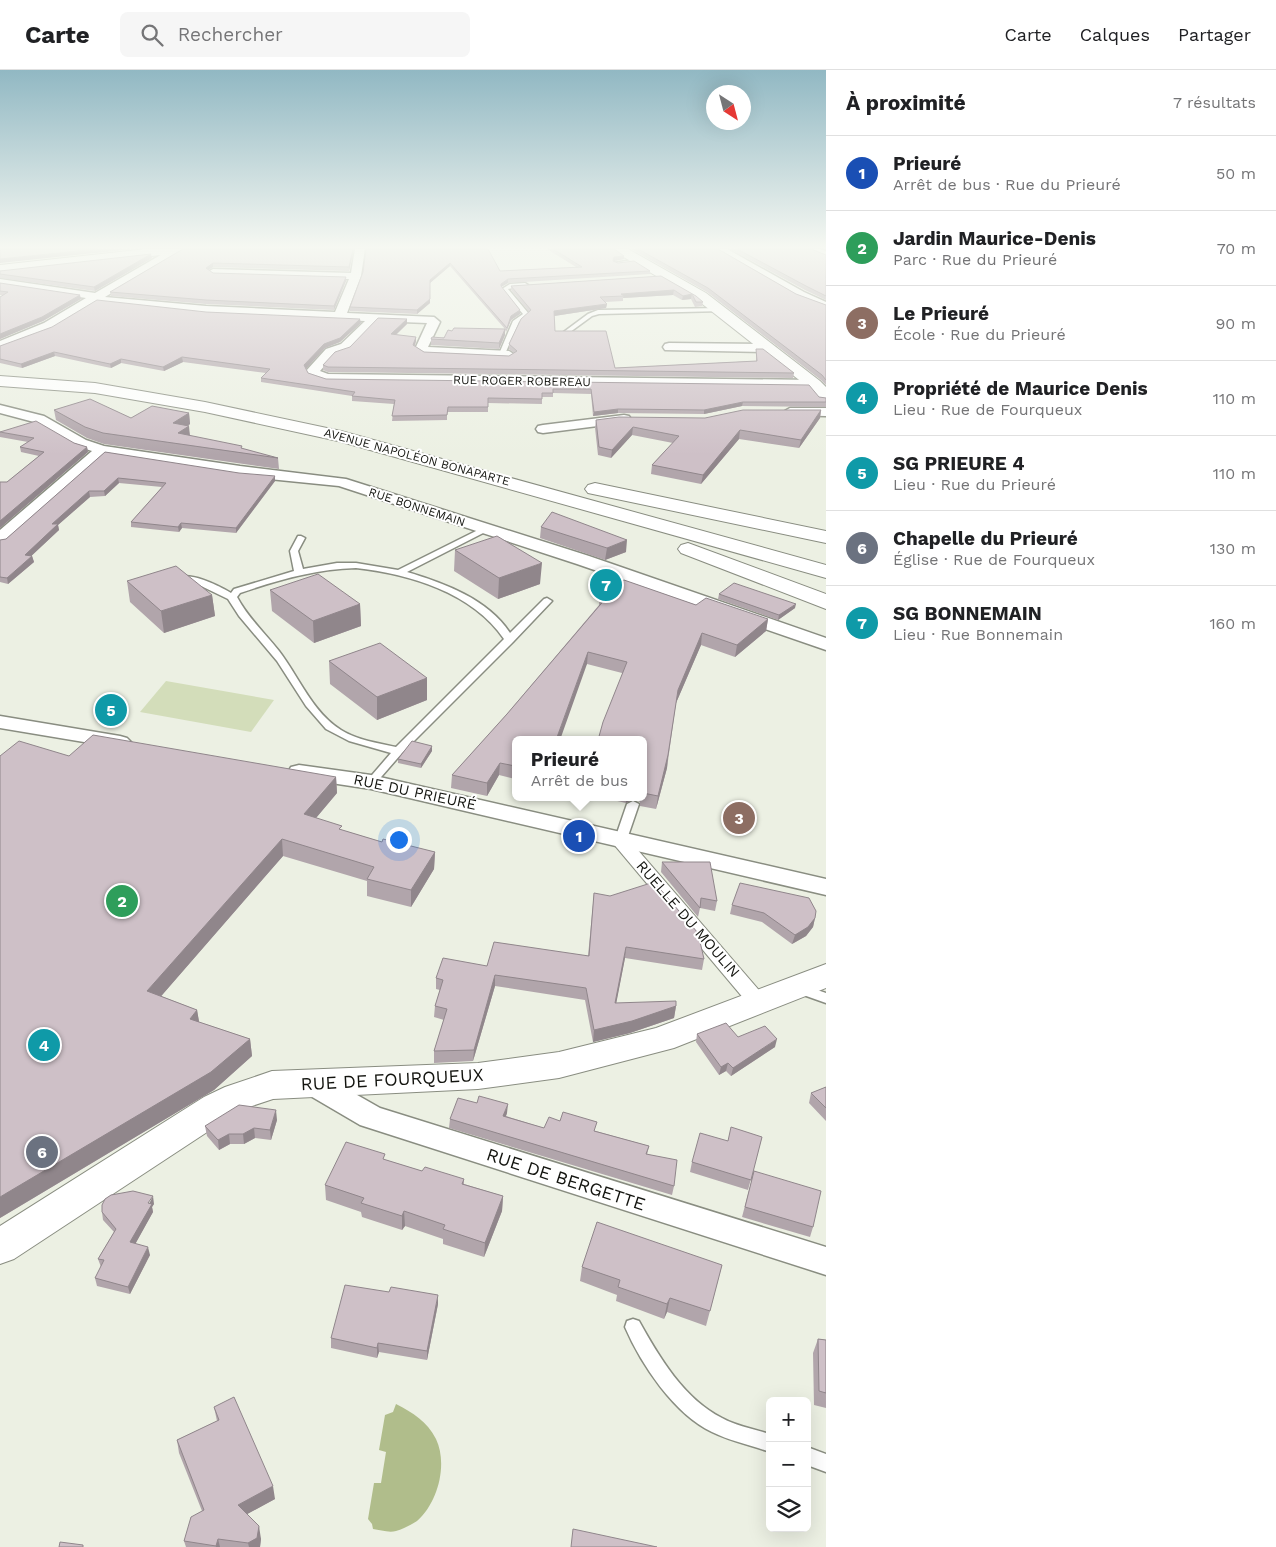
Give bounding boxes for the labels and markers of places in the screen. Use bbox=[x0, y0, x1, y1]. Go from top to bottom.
pin: 7 bbox=[590, 566, 622, 604]
pin: 5 bbox=[95, 691, 127, 729]
pin: 3 bbox=[723, 799, 755, 837]
pin: 1 bbox=[563, 817, 595, 855]
pin: 2 bbox=[106, 882, 138, 920]
pin: 4 bbox=[28, 1026, 60, 1064]
pin: 6 bbox=[26, 1133, 58, 1171]

